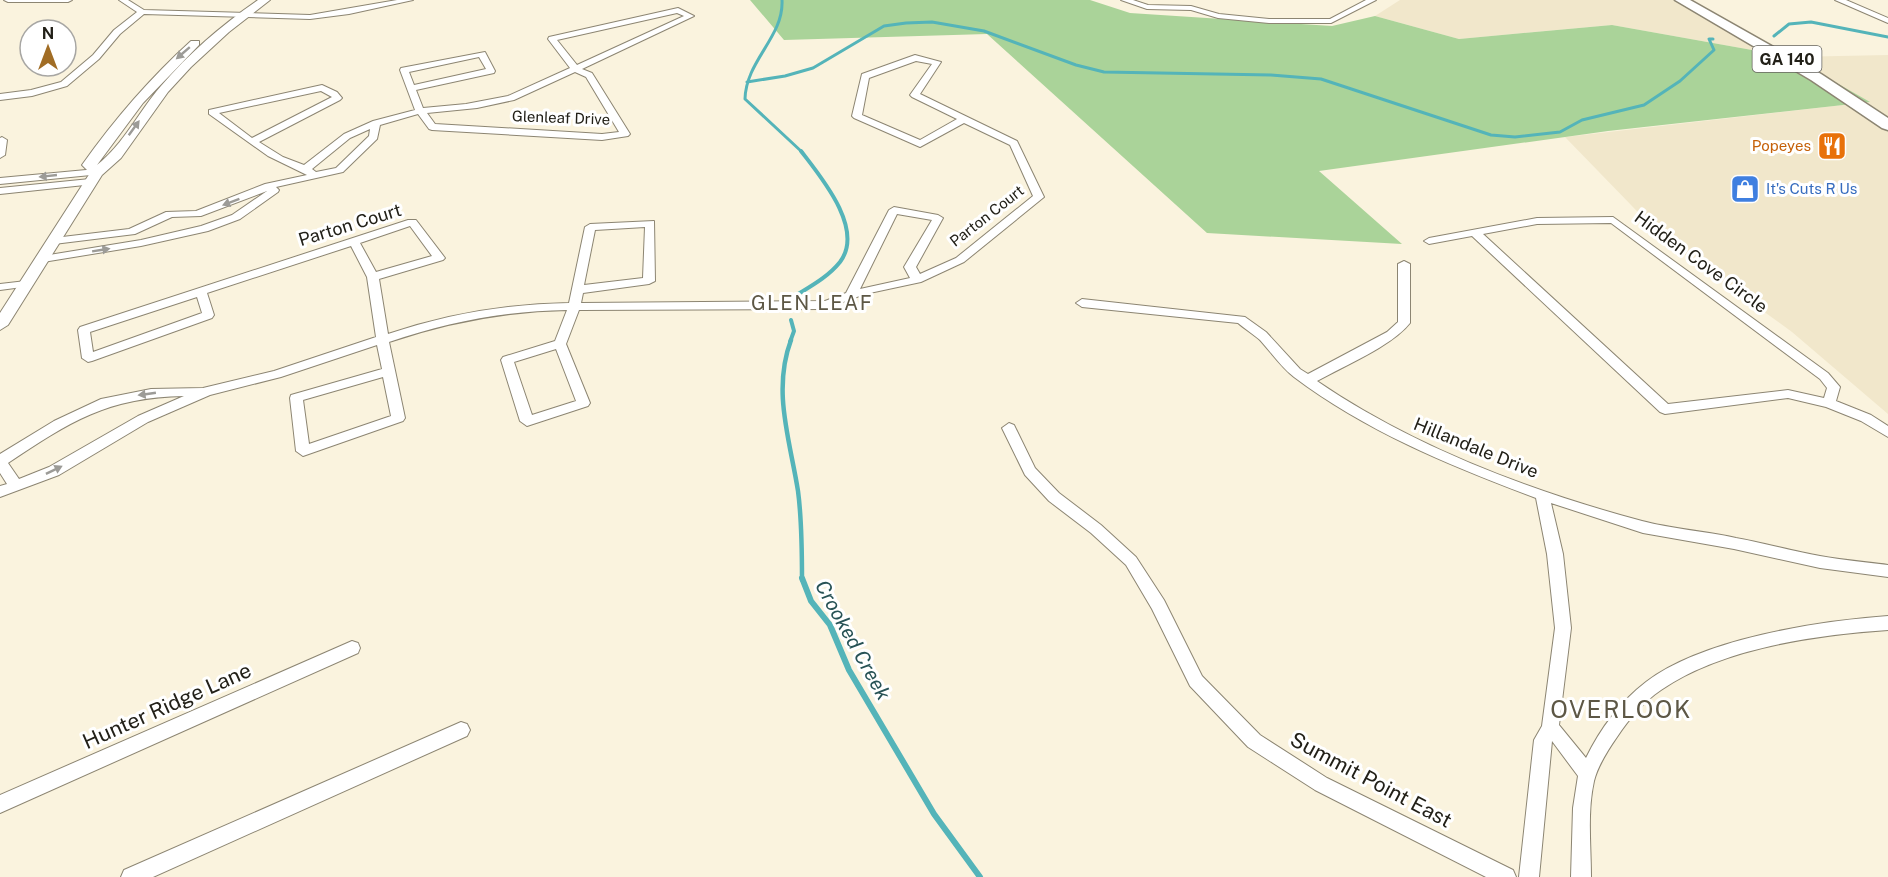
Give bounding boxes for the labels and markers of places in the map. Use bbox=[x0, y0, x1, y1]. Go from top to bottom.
restaurant icon: Popeyes bbox=[1816, 130, 1848, 162]
place label: Popeyes bbox=[1752, 137, 1811, 154]
shop icon: It's Cuts R Us bbox=[1729, 173, 1761, 205]
place label: It's Cuts R Us bbox=[1766, 180, 1857, 197]

